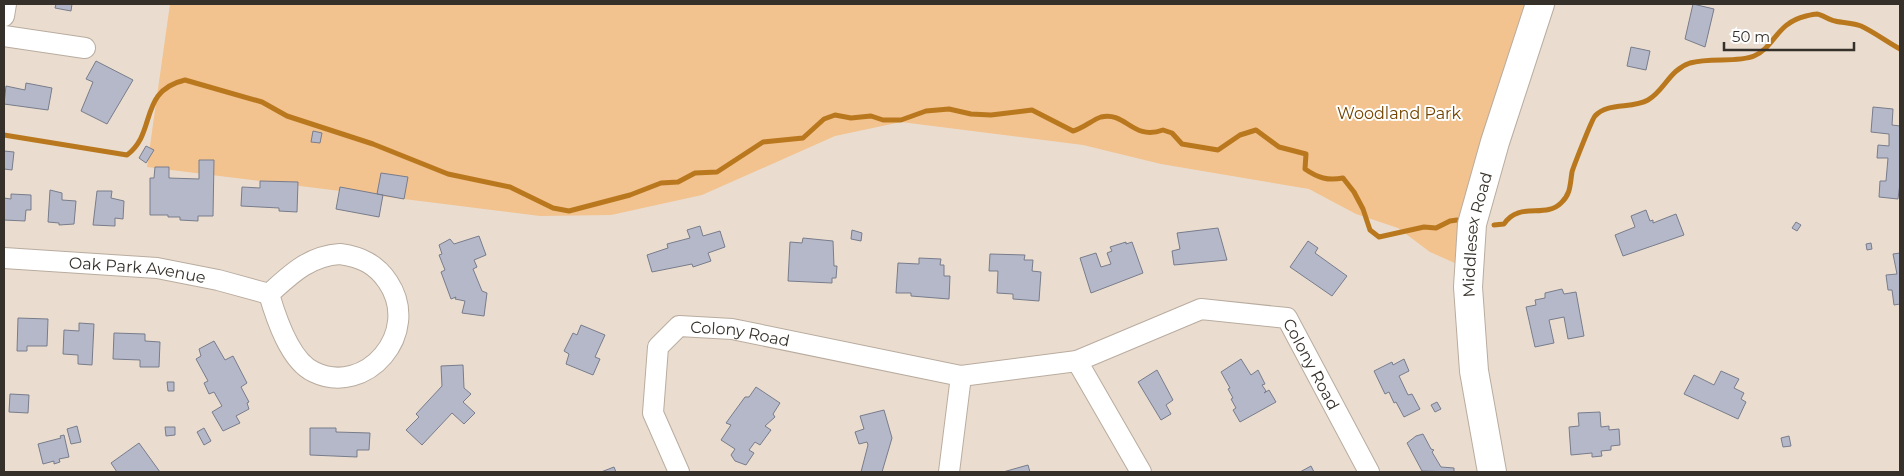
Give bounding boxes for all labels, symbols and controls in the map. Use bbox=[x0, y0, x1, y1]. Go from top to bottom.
scale bar bbox=[1724, 20, 1854, 52]
text: 50 m bbox=[1732, 27, 1770, 46]
park label: Woodland Park bbox=[1337, 104, 1461, 123]
street label: Middlesex Road bbox=[1459, 170, 1496, 298]
street label: Oak Park Avenue bbox=[68, 253, 207, 287]
street label: Colony Road bbox=[1279, 315, 1343, 413]
street label: Colony Road bbox=[690, 318, 791, 351]

